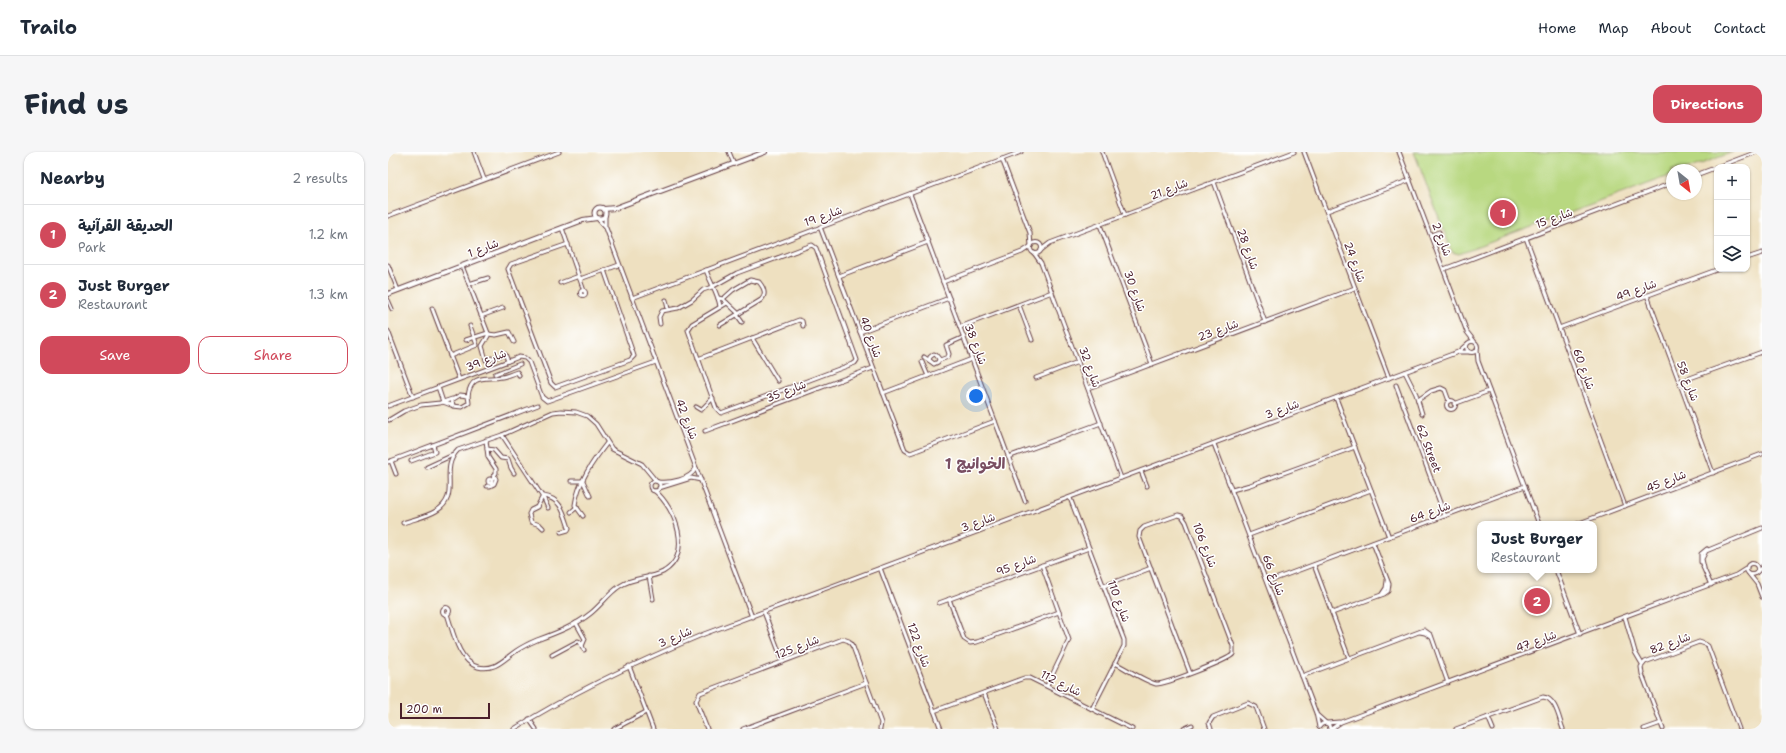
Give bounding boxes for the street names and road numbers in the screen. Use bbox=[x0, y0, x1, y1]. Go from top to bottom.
street label: شارع 21 bbox=[1148, 175, 1191, 204]
street label: شارع 19 bbox=[802, 203, 845, 231]
street label: شارع 15 bbox=[1533, 205, 1575, 233]
street label: شارع 2 bbox=[1427, 220, 1455, 259]
street label: شارع 28 bbox=[1232, 227, 1262, 272]
street label: شارع 1 bbox=[465, 236, 501, 262]
street label: شارع 24 bbox=[1339, 240, 1369, 285]
street label: شارع 30 bbox=[1119, 269, 1149, 314]
street label: شارع 49 bbox=[1614, 276, 1659, 306]
street label: شارع 40 bbox=[855, 314, 885, 360]
street label: شارع 23 bbox=[1196, 316, 1241, 346]
street label: شارع 38 bbox=[960, 322, 990, 367]
street label: شارع 32 bbox=[1074, 345, 1104, 390]
street label: شارع 39 bbox=[464, 346, 509, 376]
street label: شارع 60 bbox=[1568, 347, 1598, 392]
street label: شارع 58 bbox=[1672, 359, 1702, 404]
street label: شارع 35 bbox=[764, 377, 809, 407]
street label: شارع 3 bbox=[1263, 396, 1302, 423]
street label: شارع 42 bbox=[671, 397, 701, 442]
street label: 62 Street bbox=[1412, 422, 1445, 475]
street label: شارع 45 bbox=[1644, 467, 1689, 497]
street label: شارع 64 bbox=[1408, 498, 1453, 528]
street label: شارع 3 bbox=[959, 509, 998, 536]
street label: شارع 106 bbox=[1188, 521, 1220, 570]
street label: شارع 95 bbox=[994, 551, 1039, 581]
street label: شارع 66 bbox=[1258, 553, 1288, 598]
street label: شارع 110 bbox=[1103, 578, 1133, 625]
street label: شارع 122 bbox=[903, 621, 934, 670]
street label: شارع 3 bbox=[656, 624, 695, 652]
street label: شارع 47 bbox=[1514, 627, 1559, 657]
street label: شارع 82 bbox=[1648, 629, 1693, 659]
street label: شارع 125 bbox=[773, 632, 822, 664]
street label: شارع 112 bbox=[1038, 667, 1084, 701]

